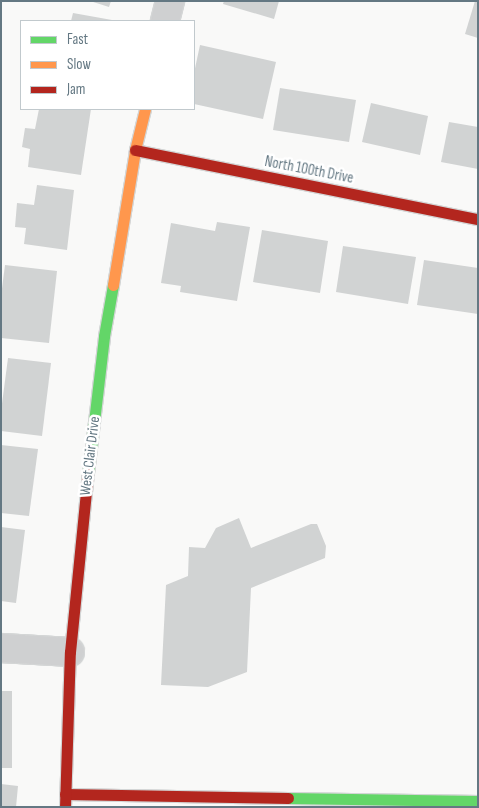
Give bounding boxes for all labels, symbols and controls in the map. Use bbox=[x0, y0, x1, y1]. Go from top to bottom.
legend bbox=[20, 20, 195, 110]
text: Fast bbox=[67, 30, 88, 49]
text: Slow bbox=[67, 55, 91, 74]
text: Jam bbox=[67, 80, 85, 99]
street label: North 100th Drive bbox=[263, 153, 355, 187]
street label: West Clair Drive bbox=[76, 416, 104, 496]

